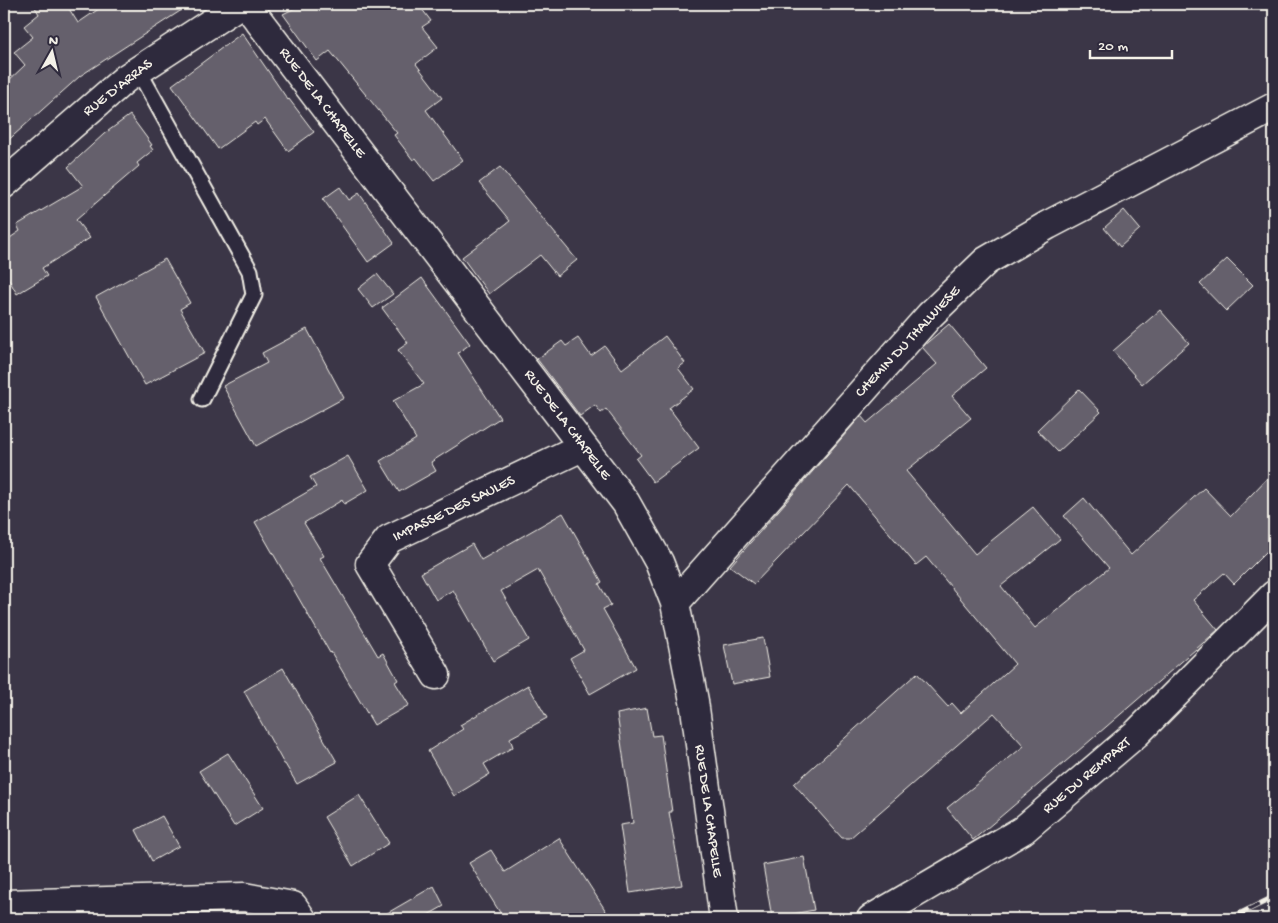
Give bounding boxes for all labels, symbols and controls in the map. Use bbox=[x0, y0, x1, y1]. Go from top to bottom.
north arrow bbox=[28, 28, 78, 78]
scale bar bbox=[1090, 28, 1173, 60]
text: N bbox=[48, 33, 59, 51]
text: 20 m bbox=[1098, 38, 1128, 56]
street label: RUE DE LA CHAPELLE bbox=[275, 44, 370, 162]
street label: RUE D'ARRAS bbox=[80, 55, 156, 121]
street label: CHEMIN DU THALWIESE bbox=[852, 282, 965, 402]
street label: RUE DE LA CHAPELLE bbox=[520, 366, 615, 484]
street label: IMPASSE DES SAULES bbox=[390, 472, 518, 546]
street label: RUE DU REMPART bbox=[1039, 733, 1136, 818]
street label: RUE DE LA CHAPELLE bbox=[690, 744, 726, 879]

